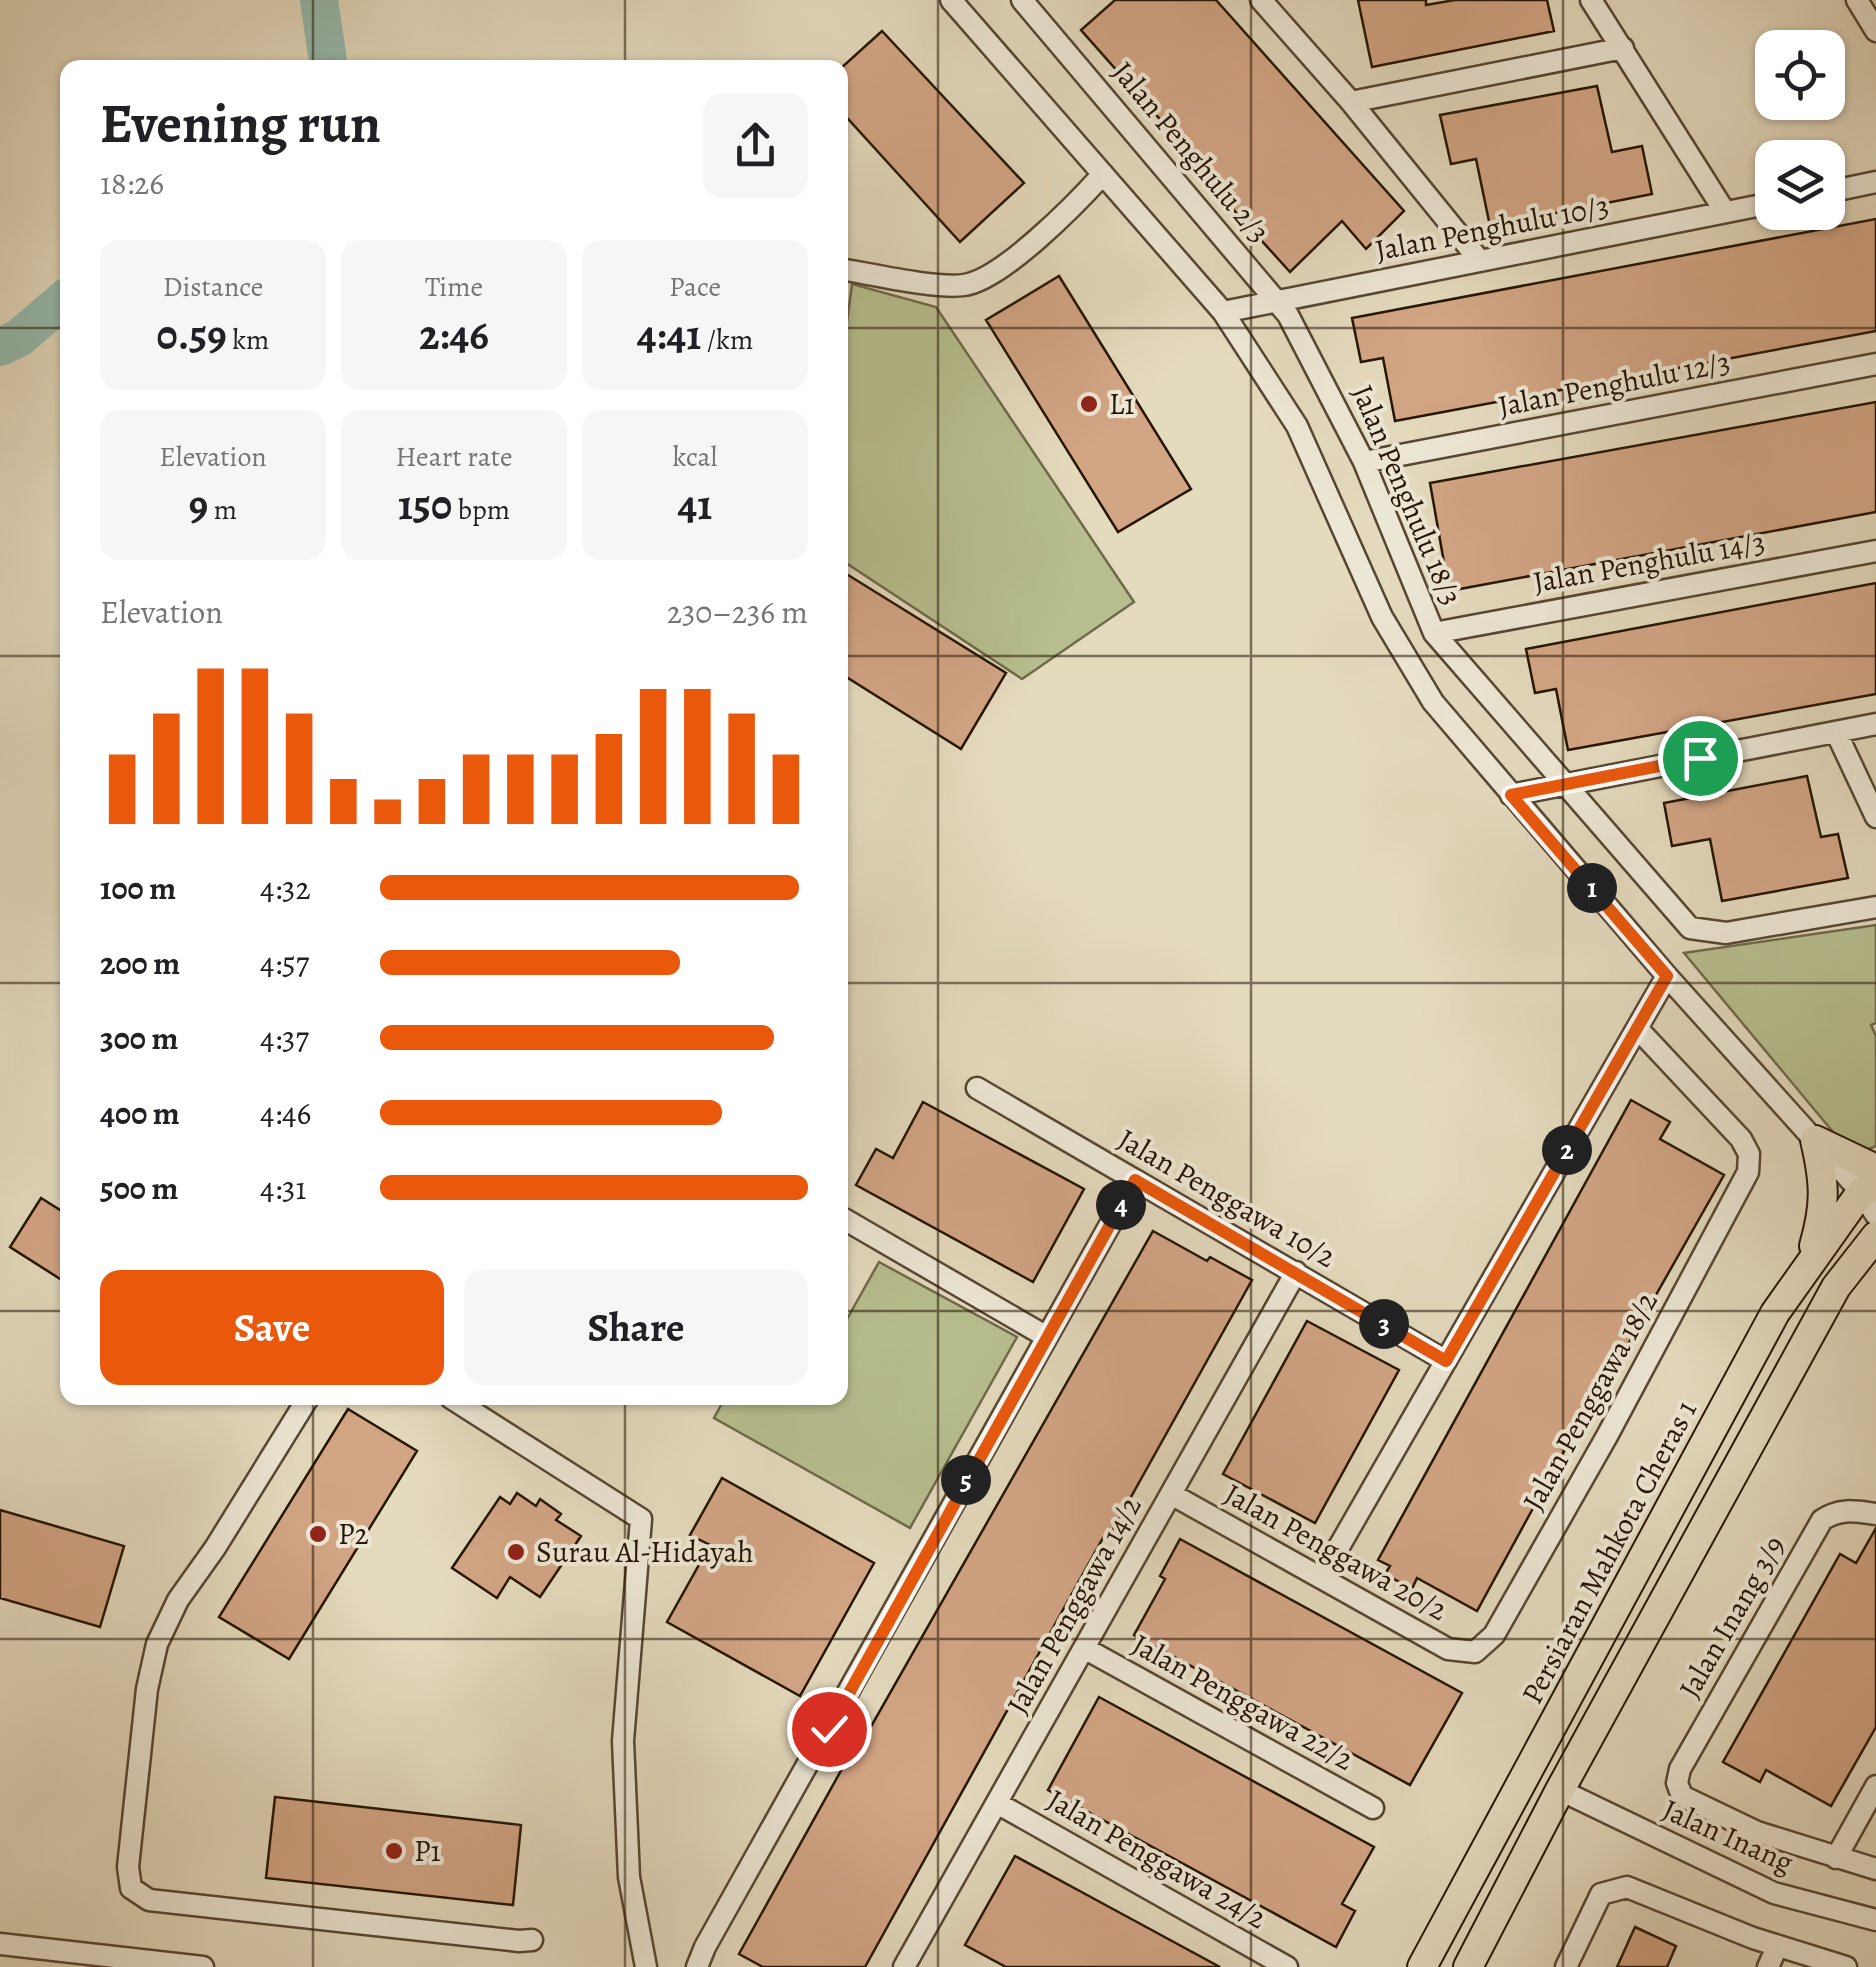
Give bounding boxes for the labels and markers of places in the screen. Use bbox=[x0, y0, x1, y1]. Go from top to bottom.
place label: L1 bbox=[1109, 384, 1134, 424]
marker: L1 bbox=[1078, 393, 1100, 415]
pin bbox=[1658, 716, 1743, 801]
pin: 1 bbox=[1567, 863, 1617, 913]
pin: 2 bbox=[1542, 1125, 1592, 1175]
pin: 4 bbox=[1096, 1180, 1146, 1230]
pin: 3 bbox=[1359, 1299, 1409, 1349]
pin: 5 bbox=[941, 1455, 991, 1505]
place label: P2 bbox=[338, 1514, 369, 1554]
marker: P2 bbox=[307, 1523, 329, 1545]
place label: Surau Al-Hidayah bbox=[536, 1532, 753, 1572]
marker: Surau Al-Hidayah bbox=[505, 1541, 527, 1563]
pin bbox=[787, 1687, 872, 1772]
place label: P1 bbox=[414, 1831, 441, 1871]
marker: P1 bbox=[383, 1840, 405, 1862]

